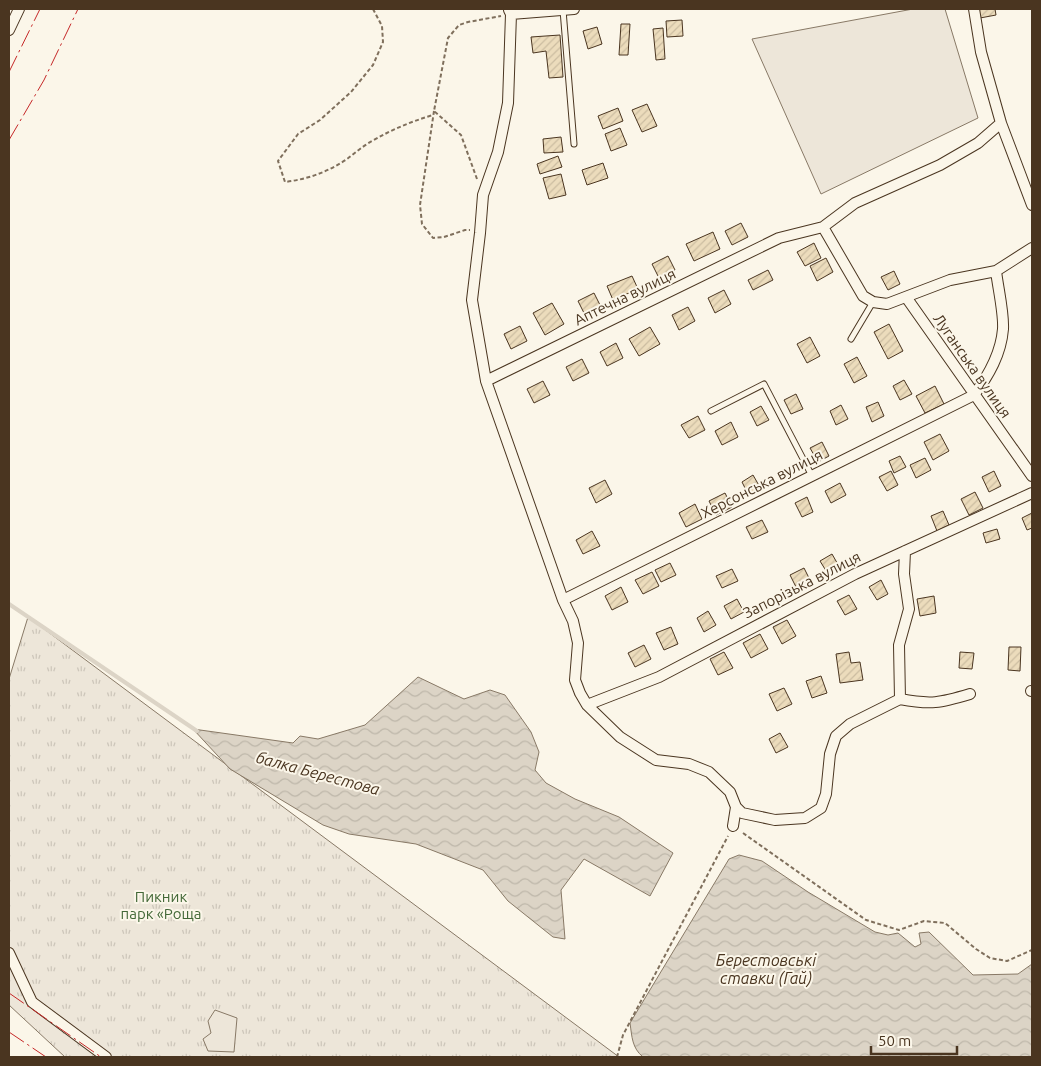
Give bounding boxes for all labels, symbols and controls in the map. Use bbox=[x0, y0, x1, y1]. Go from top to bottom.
street label: Аптечна вулиця bbox=[571, 265, 678, 328]
street label: Луганська вулиця bbox=[930, 310, 1015, 421]
street label: Херсонська вулиця bbox=[698, 446, 825, 522]
street label: Запорізька вулиця bbox=[740, 548, 863, 622]
water label: балка Берестова bbox=[254, 748, 382, 798]
park label: Пикник парк «Роща bbox=[121, 888, 201, 922]
water label: Берестовські ставки (Гай) bbox=[716, 951, 817, 988]
scale bar bbox=[871, 1024, 957, 1056]
text: 50 m bbox=[878, 1032, 911, 1049]

